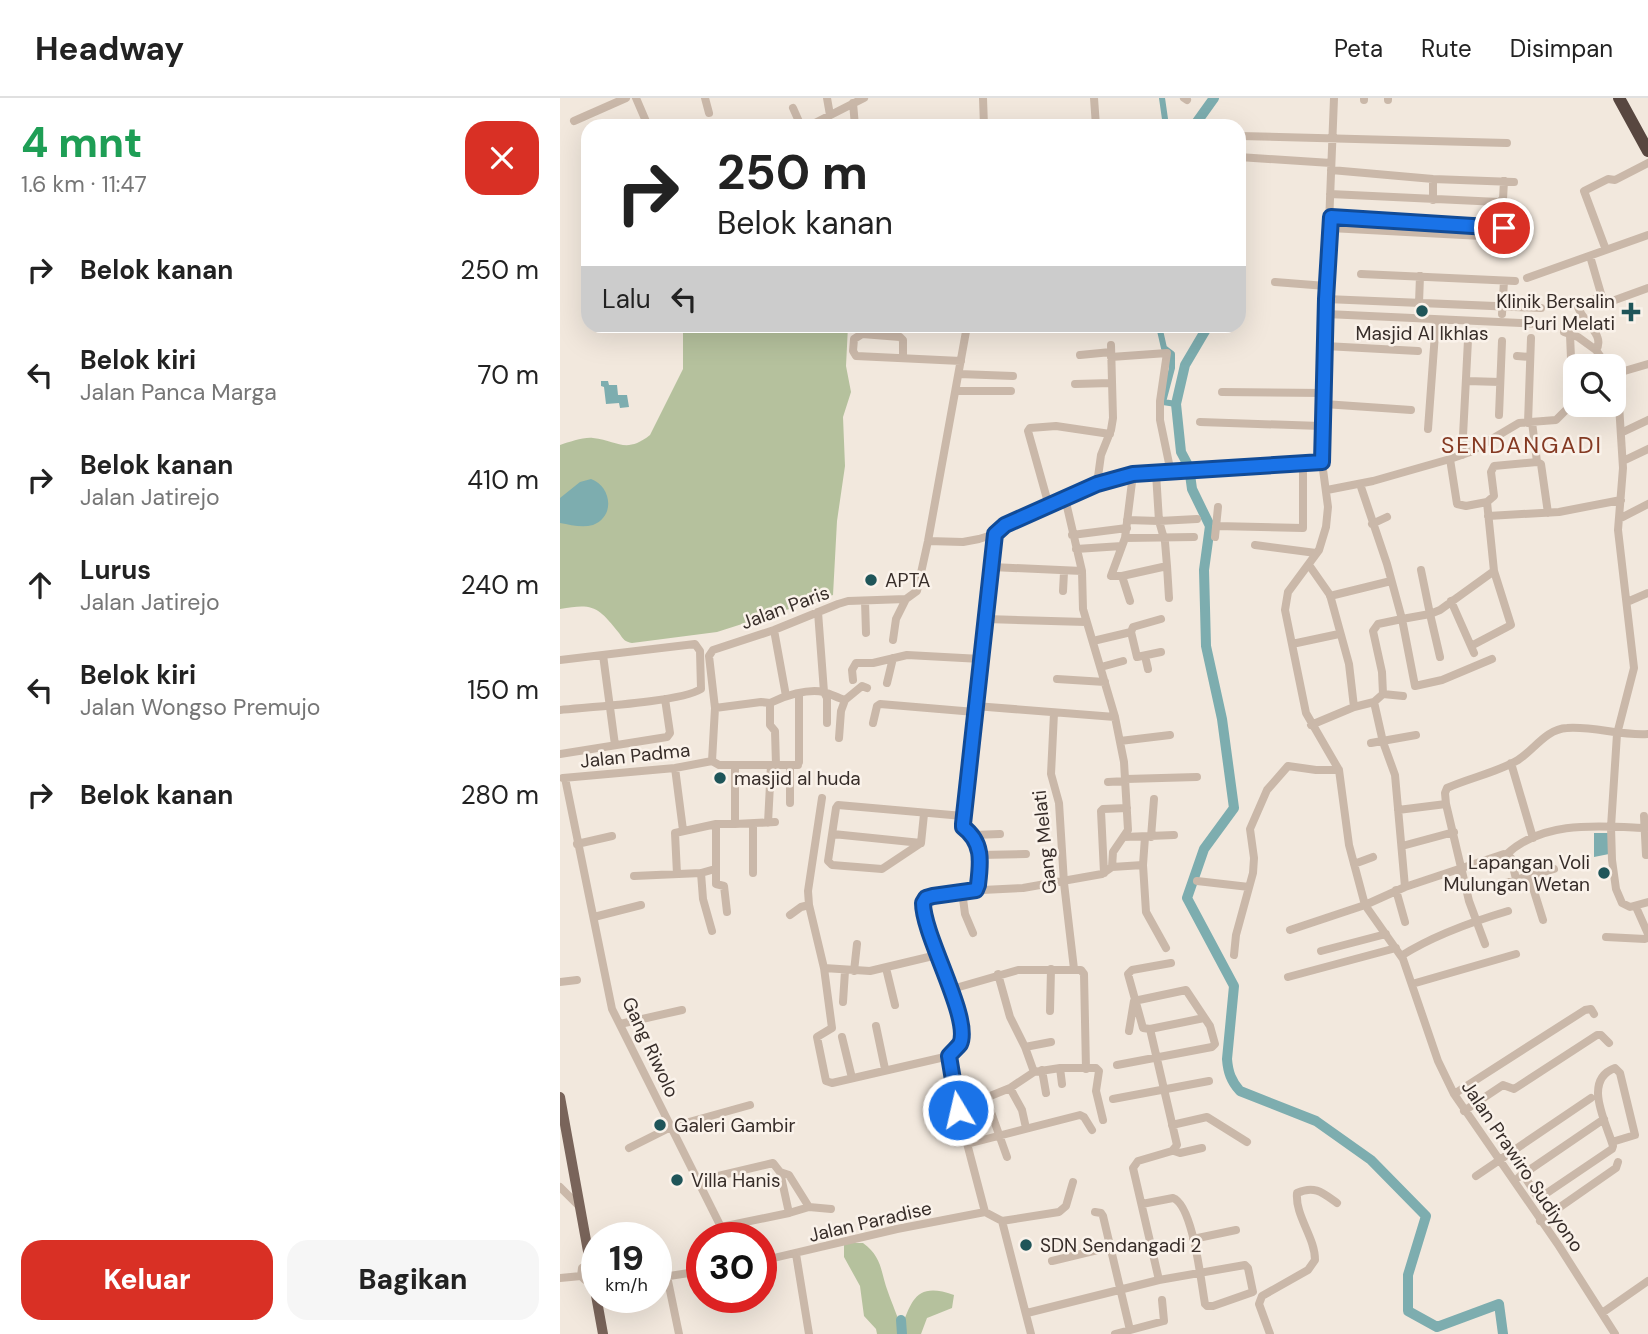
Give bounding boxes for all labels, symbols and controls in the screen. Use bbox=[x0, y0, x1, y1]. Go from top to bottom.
text: Headway bbox=[35, 27, 184, 70]
text: Peta bbox=[1334, 33, 1383, 64]
text: Rute bbox=[1421, 33, 1472, 64]
text: Disimpan bbox=[1510, 33, 1613, 64]
text: 4 mnt bbox=[21, 115, 142, 170]
button: close bbox=[465, 121, 539, 195]
text: 250 m bbox=[717, 140, 868, 204]
icon: right bbox=[602, 147, 693, 238]
text: 1.6 km · 11:47 bbox=[21, 169, 147, 199]
pin bbox=[1474, 198, 1534, 258]
text: Belok kanan bbox=[717, 202, 893, 244]
icon: arrive bbox=[1485, 209, 1523, 247]
icon: right bbox=[21, 251, 59, 289]
text: Belok kanan bbox=[80, 253, 233, 287]
text: 250 m bbox=[460, 253, 539, 287]
icon: left bbox=[665, 280, 703, 318]
text: Lalu bbox=[602, 282, 651, 316]
place label: Klinik Bersalin Puri Melati bbox=[1496, 289, 1615, 336]
marker: Klinik Bersalin Puri Melati bbox=[1621, 302, 1641, 322]
marker: Masjid Al Ikhlas bbox=[1414, 303, 1430, 319]
place label: Masjid Al Ikhlas bbox=[1356, 321, 1488, 346]
text: Belok kiri bbox=[80, 343, 196, 377]
map controls bbox=[1563, 354, 1626, 417]
button: search bbox=[1563, 354, 1626, 417]
icon: left bbox=[21, 356, 59, 394]
text: 70 m bbox=[478, 358, 539, 392]
text: Jalan Panca Marga bbox=[80, 377, 277, 407]
district label: SENDANGADI bbox=[1441, 430, 1603, 460]
text: Belok kanan bbox=[80, 448, 233, 482]
icon: right bbox=[21, 461, 59, 499]
text: 410 m bbox=[467, 463, 539, 497]
text: Jalan Jatirejo bbox=[80, 482, 220, 512]
text: Lurus bbox=[80, 553, 151, 587]
icon: ahead bbox=[21, 566, 59, 604]
text: 240 m bbox=[461, 568, 539, 602]
place label: APTA bbox=[885, 568, 931, 593]
marker: APTA bbox=[863, 572, 879, 588]
street label: Jalan Paris bbox=[737, 580, 833, 635]
text: Jalan Jatirejo bbox=[80, 587, 220, 617]
text: Belok kiri bbox=[80, 658, 196, 692]
icon: left bbox=[21, 671, 59, 709]
text: 150 m bbox=[467, 673, 539, 707]
text: Jalan Wongso Premujo bbox=[80, 692, 320, 722]
street label: Jalan Padma bbox=[579, 737, 691, 774]
place label: masjid al huda bbox=[734, 766, 861, 791]
marker: masjid al huda bbox=[712, 770, 728, 786]
icon: right bbox=[21, 776, 59, 814]
text: Belok kanan bbox=[80, 778, 233, 812]
text: 280 m bbox=[461, 778, 539, 812]
street label: Gang Melati bbox=[1027, 789, 1062, 895]
place label: Lapangan Voli Mulungan Wetan bbox=[1444, 850, 1590, 897]
marker: Lapangan Voli Mulungan Wetan bbox=[1596, 865, 1612, 881]
street label: Gang Riwolo bbox=[616, 993, 685, 1101]
position arrow bbox=[921, 1073, 995, 1147]
street label: Jalan Prawiro Sudiyono bbox=[1456, 1076, 1589, 1257]
place label: Galeri Gambir bbox=[674, 1113, 796, 1138]
marker: Galeri Gambir bbox=[652, 1117, 668, 1133]
place label: Villa Hanis bbox=[691, 1168, 780, 1193]
marker: Villa Hanis bbox=[669, 1172, 685, 1188]
street label: Jalan Paradise bbox=[806, 1195, 934, 1248]
speed limit sign: 30 bbox=[686, 1222, 777, 1313]
place label: SDN Sendangadi 2 bbox=[1040, 1233, 1202, 1258]
text: 19 bbox=[609, 1235, 644, 1281]
marker: SDN Sendangadi 2 bbox=[1018, 1237, 1034, 1253]
button: Keluar bbox=[21, 1240, 273, 1320]
button: Bagikan bbox=[287, 1240, 539, 1320]
text: km/h bbox=[605, 1273, 648, 1297]

